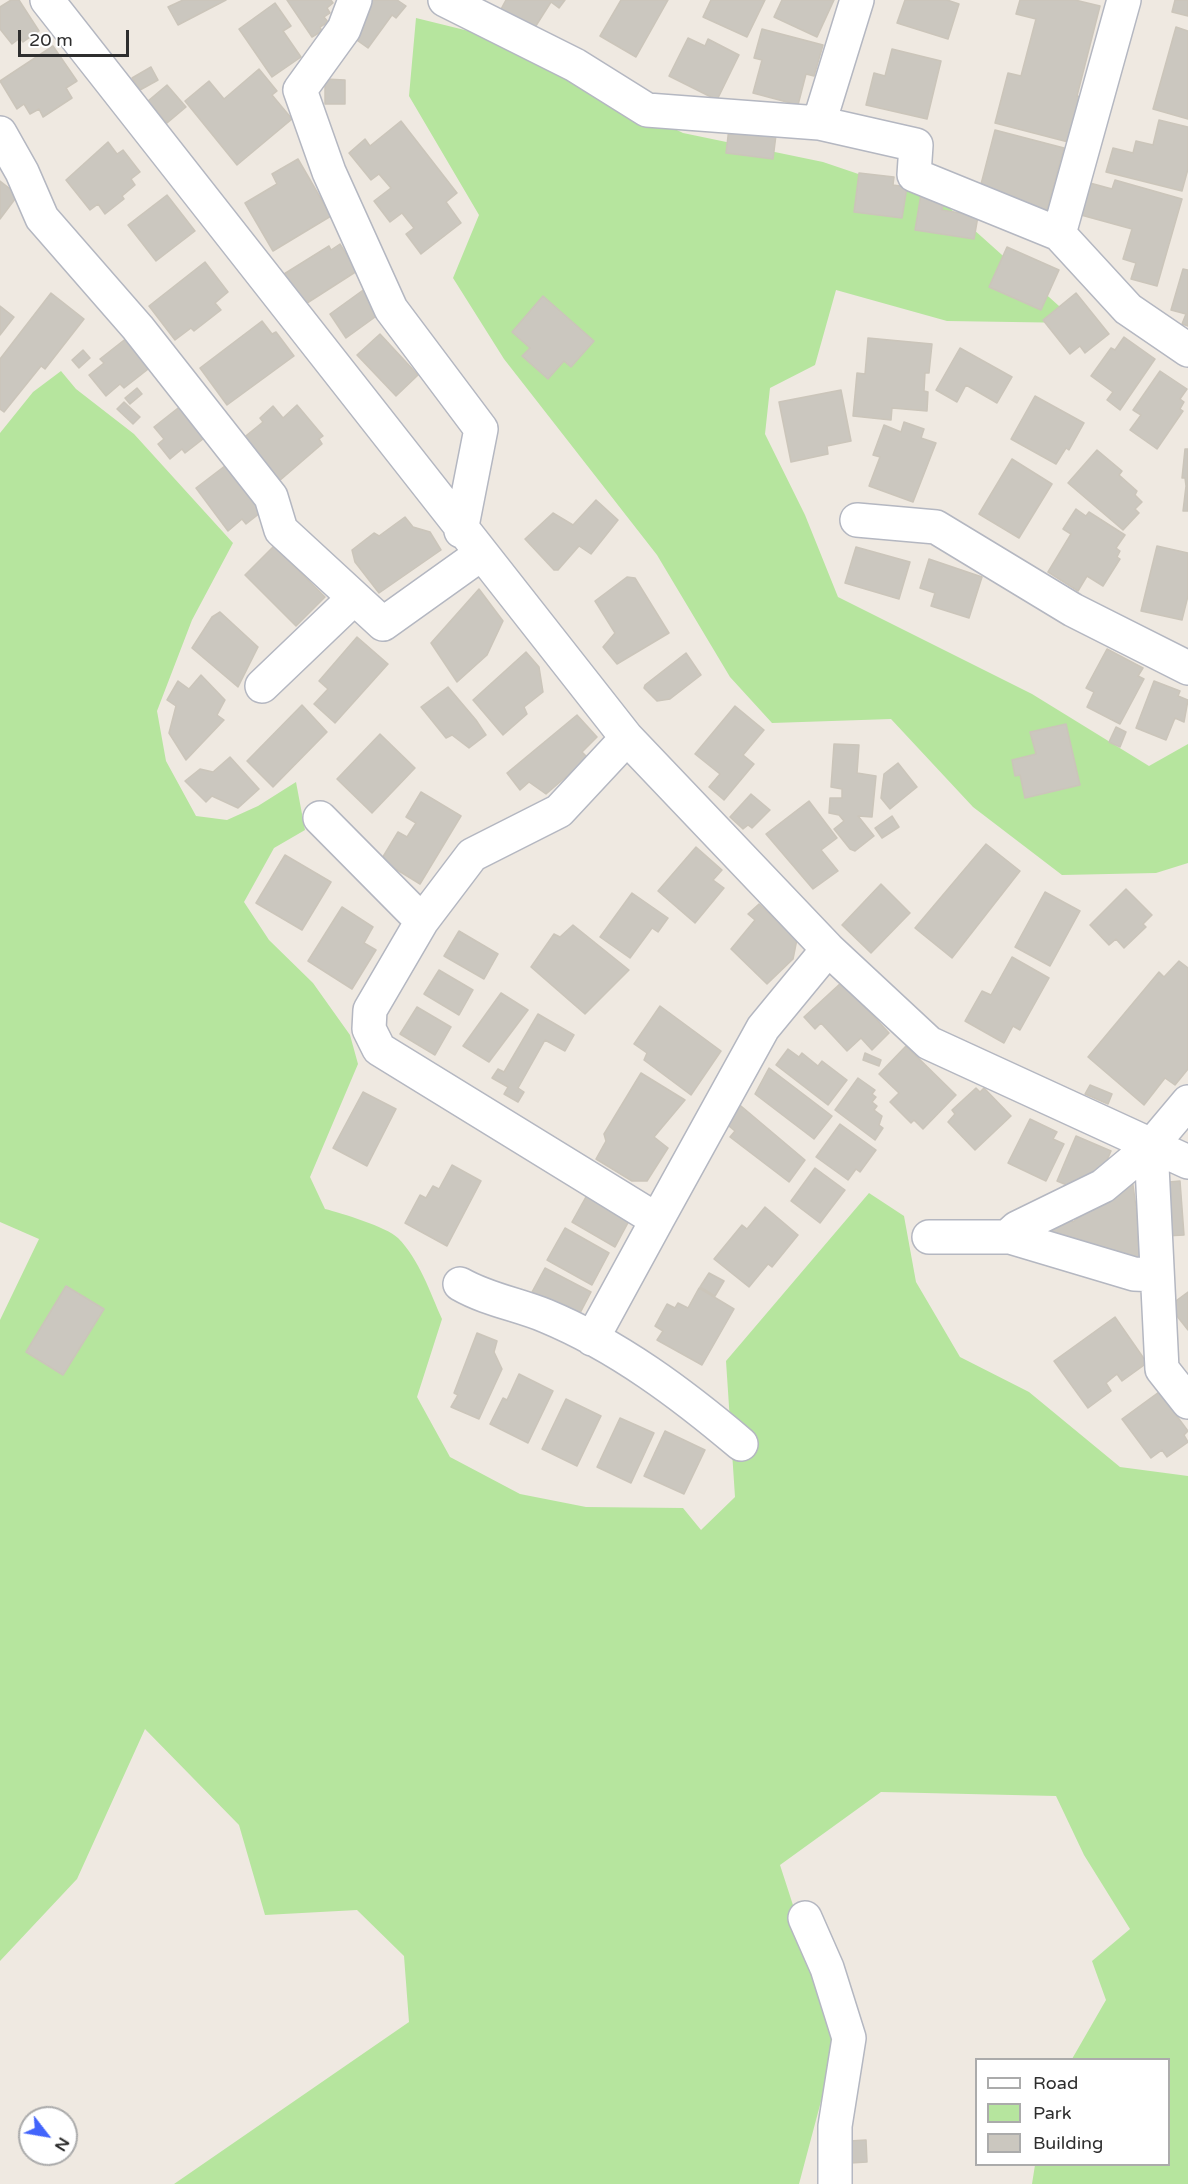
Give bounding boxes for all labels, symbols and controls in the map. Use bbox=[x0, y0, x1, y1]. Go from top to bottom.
scale bar bbox=[21, 18, 132, 56]
text: 20 m bbox=[29, 29, 73, 51]
legend bbox=[975, 2058, 1170, 2166]
text: Road bbox=[1033, 2072, 1078, 2094]
text: Park bbox=[1033, 2102, 1071, 2124]
north arrow bbox=[18, 2106, 78, 2166]
text: Building bbox=[1033, 2132, 1103, 2154]
text: N bbox=[50, 2134, 74, 2155]

